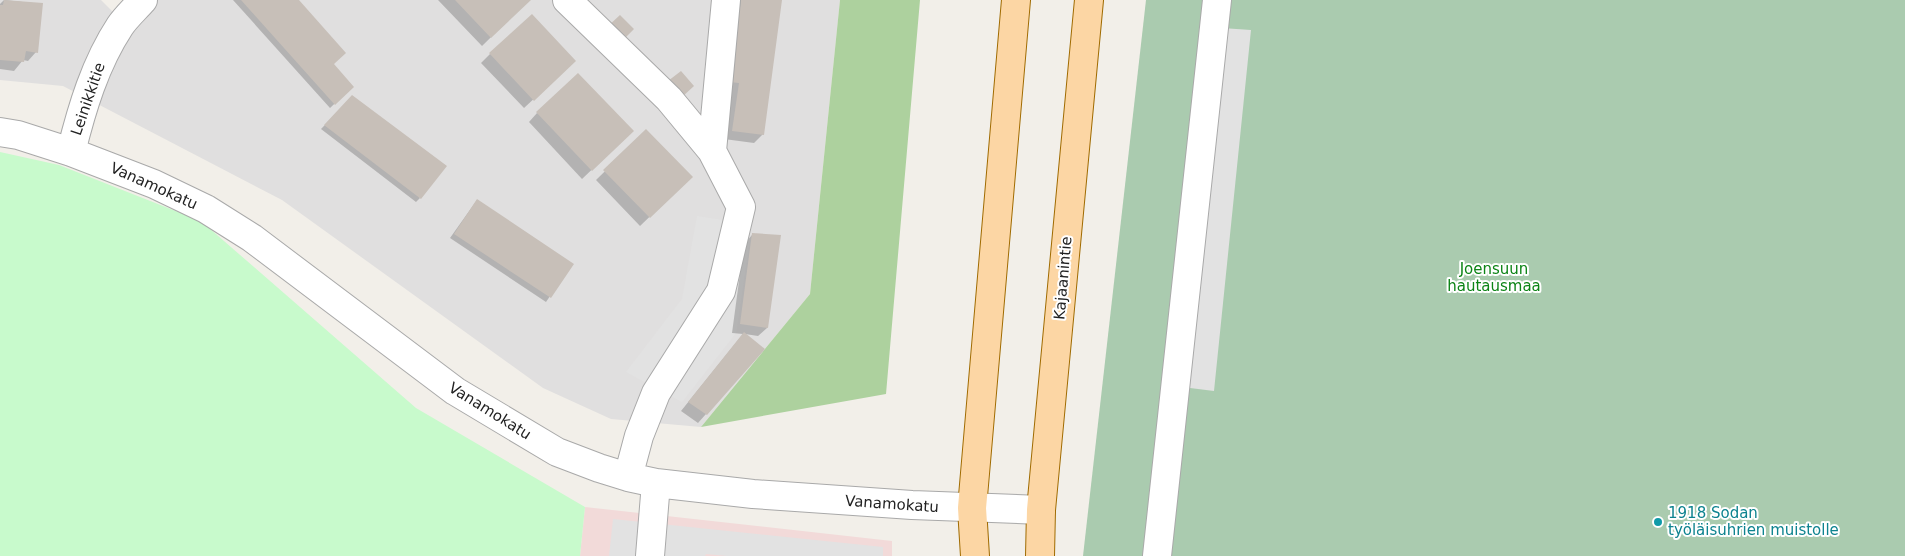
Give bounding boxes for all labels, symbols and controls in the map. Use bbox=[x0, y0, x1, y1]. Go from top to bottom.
street label: Leinikkitie bbox=[67, 60, 109, 138]
street label: Vanamokatu bbox=[108, 159, 200, 213]
street label: Kajaanintie bbox=[1050, 235, 1076, 321]
park label: Joensuun hautausmaa bbox=[1447, 260, 1541, 295]
street label: Vanamokatu bbox=[445, 379, 535, 443]
street label: Vanamokatu bbox=[845, 492, 939, 516]
place label: 1918 Sodan työläisuhrien muistolle bbox=[1668, 504, 1839, 539]
marker: 1918 Sodan työläisuhrien muistolle bbox=[1652, 516, 1664, 528]

